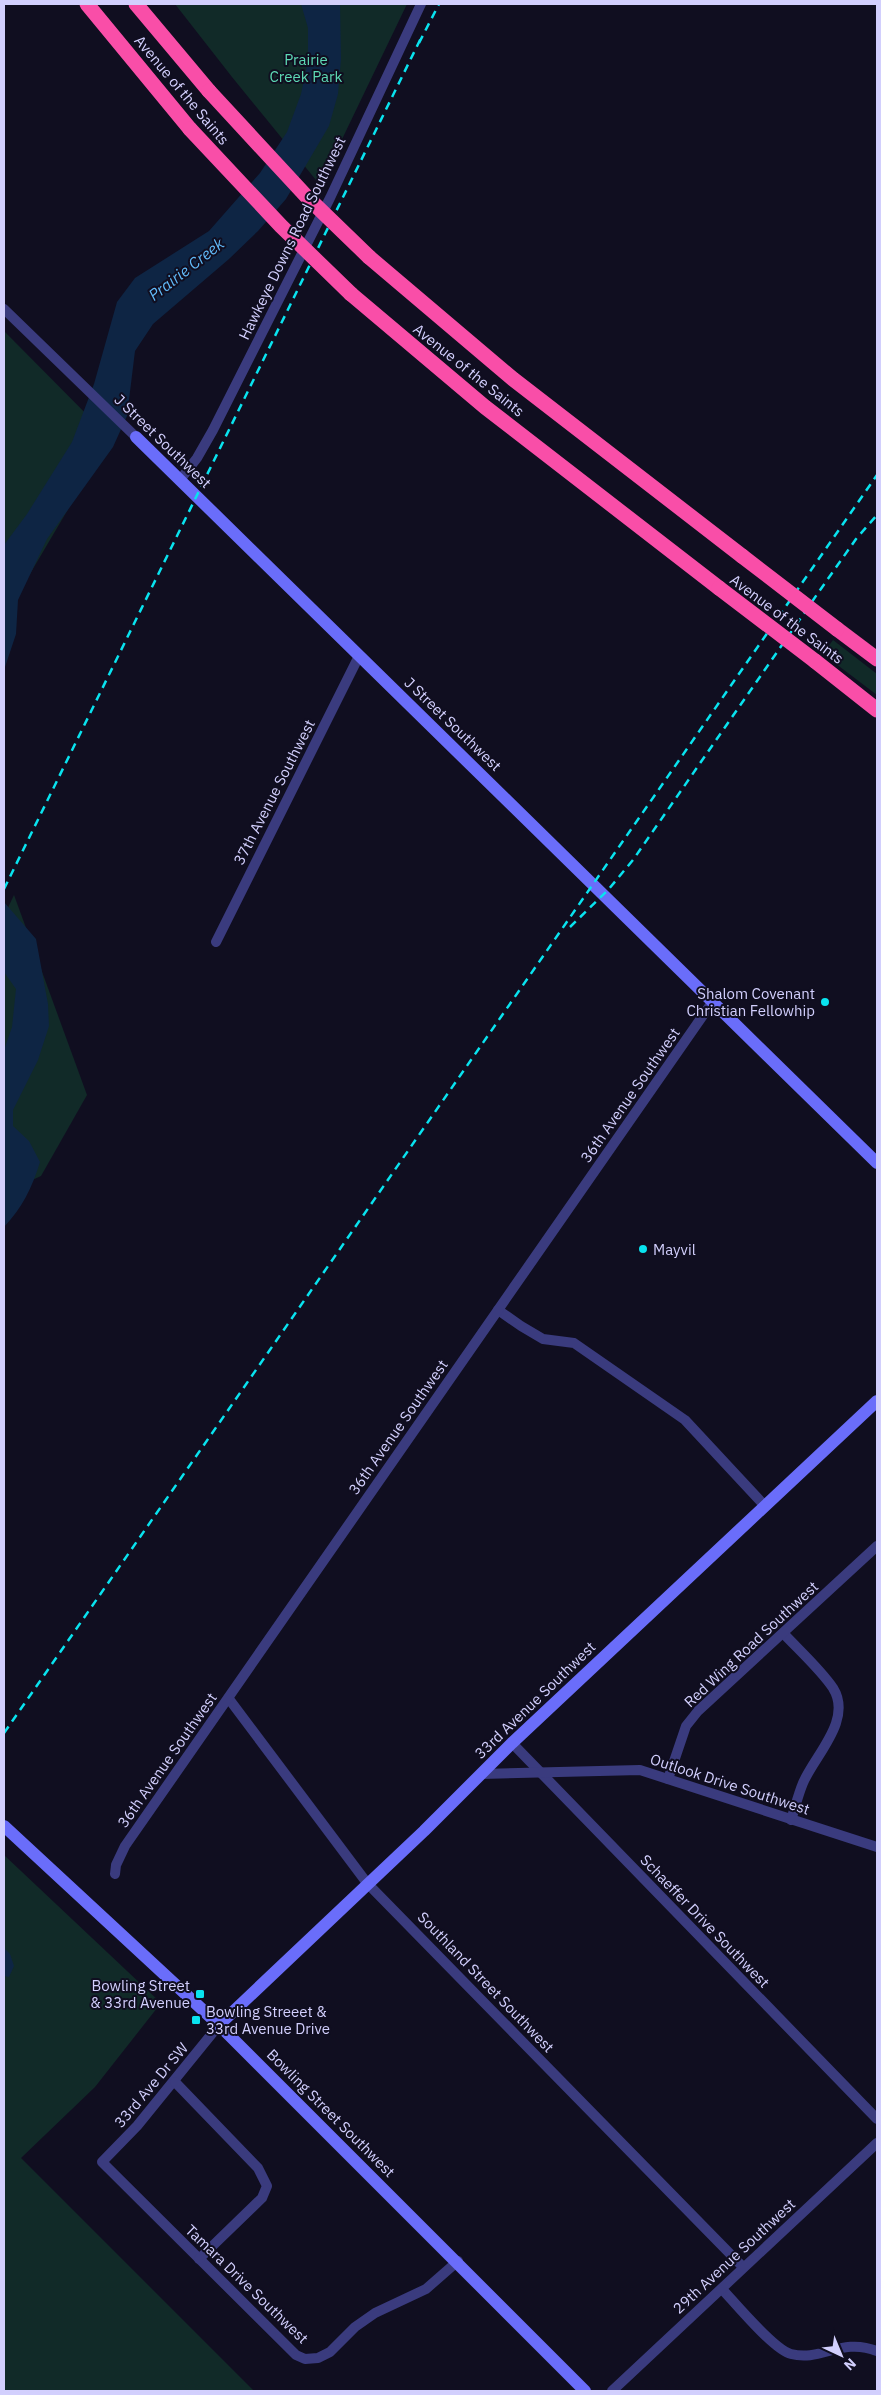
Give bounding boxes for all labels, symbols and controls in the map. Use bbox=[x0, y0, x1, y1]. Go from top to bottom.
street label: Avenue of the Saints bbox=[131, 31, 233, 149]
park label: Prairie Creek Park bbox=[269, 50, 343, 86]
street label: Hawkeye Downs Road Southwest bbox=[234, 133, 350, 343]
water label: Prairie Creek bbox=[144, 233, 228, 305]
street label: Avenue of the Saints bbox=[410, 319, 528, 421]
street label: J Street Southwest bbox=[111, 390, 215, 492]
street label: Avenue of the Saints bbox=[726, 570, 848, 668]
street label: J Street Southwest bbox=[401, 673, 505, 775]
street label: 37th Avenue Southwest bbox=[229, 716, 319, 868]
place label: Shalom Covenant Christian Fellowhip bbox=[686, 984, 815, 1020]
marker: Shalom Covenant Christian Fellowhip bbox=[819, 996, 831, 1008]
street label: 36th Avenue Southwest bbox=[576, 1024, 684, 1166]
place label: Mayvil bbox=[653, 1240, 696, 1259]
marker: Mayvil bbox=[637, 1243, 649, 1255]
street label: 36th Avenue Southwest bbox=[344, 1356, 452, 1498]
street label: Red Wing Road Southwest bbox=[680, 1577, 822, 1711]
street label: 33rd Avenue Southwest bbox=[471, 1637, 599, 1763]
street label: 36th Avenue Southwest bbox=[113, 1689, 221, 1831]
street label: Outlook Drive Southwest bbox=[648, 1749, 812, 1819]
street label: Schaeffer Drive Southwest bbox=[636, 1850, 774, 1992]
street label: Southland Street Southwest bbox=[414, 1908, 558, 2056]
place label: Bowling Street & 33rd Avenue bbox=[90, 1976, 190, 2012]
marker: Bowling Street & 33rd Avenue bbox=[194, 1988, 206, 2000]
place label: Bowling Streeet & 33rd Avenue Drive bbox=[206, 2002, 330, 2038]
marker: Bowling Streeet & 33rd Avenue Drive bbox=[190, 2014, 202, 2026]
street label: 33rd Ave Dr SW bbox=[110, 2038, 193, 2131]
street label: Bowling Street Southwest bbox=[263, 2045, 399, 2181]
street label: 29th Avenue Southwest bbox=[669, 2194, 799, 2318]
street label: Tamara Drive Southwest bbox=[182, 2220, 312, 2348]
north arrow bbox=[816, 2330, 866, 2380]
text: N bbox=[840, 2354, 860, 2374]

